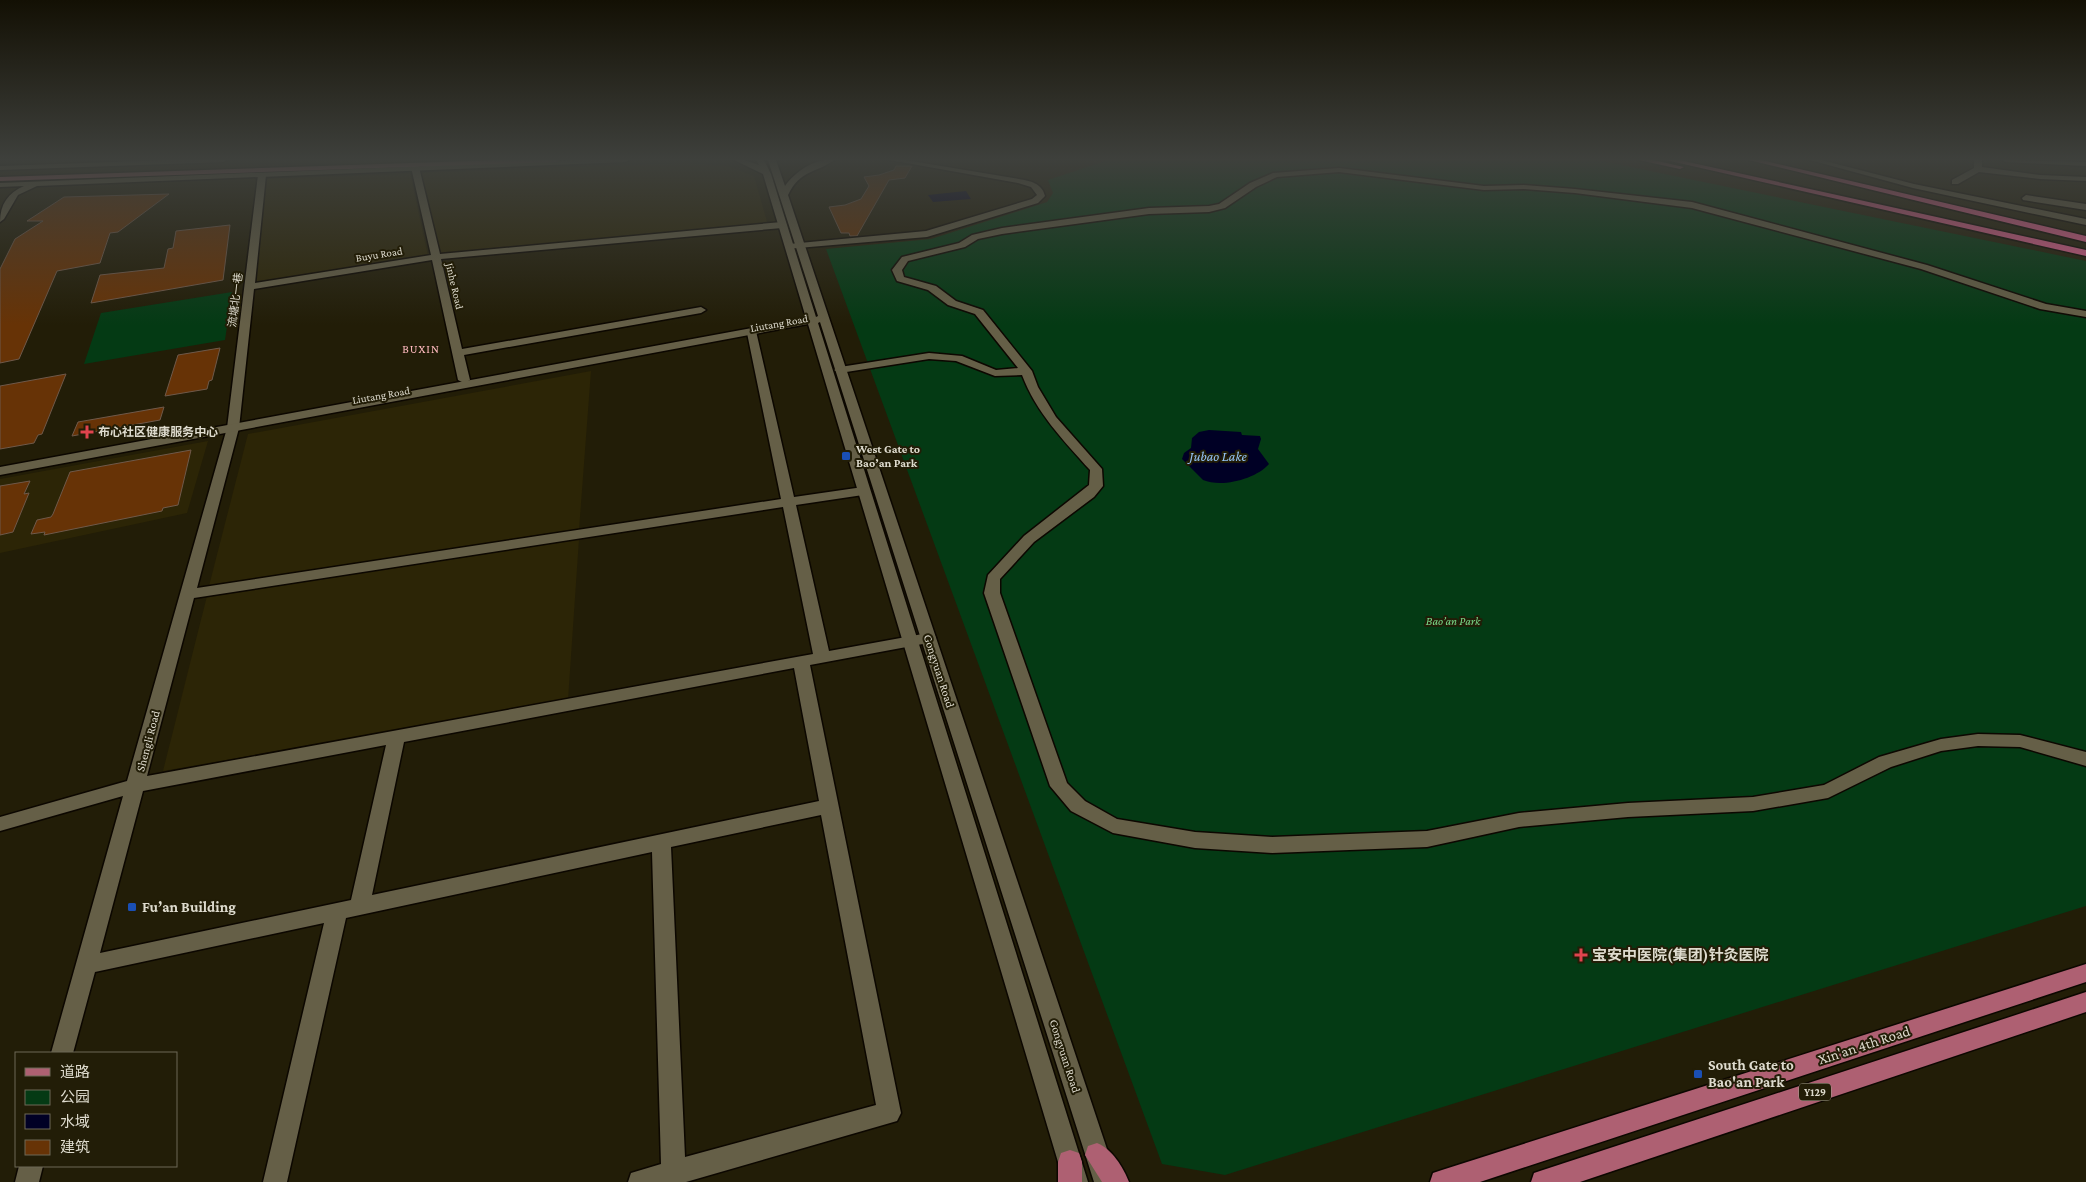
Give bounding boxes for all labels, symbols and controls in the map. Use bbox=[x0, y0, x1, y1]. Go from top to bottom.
street label: Buyu Road bbox=[355, 244, 404, 265]
street label: Jinhe Road bbox=[443, 261, 466, 311]
street label: 流塘北一巷 bbox=[226, 272, 244, 328]
street label: Liutang Road bbox=[749, 312, 809, 335]
district label: BUXIN bbox=[402, 342, 440, 356]
street label: Liutang Road bbox=[351, 384, 411, 407]
marker: 布心社区健康服务中心 bbox=[80, 425, 94, 439]
place label: 布心社区健康服务中心 bbox=[98, 425, 218, 439]
place label: West Gate to Bao’an Park bbox=[855, 442, 920, 470]
water label: Jubao Lake bbox=[1186, 448, 1247, 464]
marker: West Gate to Bao’an Park bbox=[840, 450, 852, 462]
park label: Bao’an Park bbox=[1426, 614, 1481, 628]
street label: Gongyuan Road bbox=[921, 633, 958, 710]
street label: Shengli Road bbox=[133, 708, 163, 773]
place label: Fu’an Building bbox=[142, 899, 236, 915]
marker: Fu’an Building bbox=[126, 901, 138, 913]
place label: 宝安中医院(集团)针灸医院 bbox=[1592, 947, 1768, 964]
marker: 宝安中医院(集团)针灸医院 bbox=[1574, 948, 1588, 962]
street label: Gongyuan Road bbox=[1047, 1018, 1084, 1095]
street label: Xin'an 4th Road bbox=[1816, 1023, 1912, 1067]
legend bbox=[15, 1052, 178, 1167]
place label: South Gate to Bao'an Park bbox=[1708, 1057, 1794, 1090]
text: 道路 bbox=[60, 1064, 90, 1080]
marker: South Gate to Bao'an Park bbox=[1692, 1068, 1704, 1080]
road number: Y129 bbox=[1799, 1084, 1831, 1100]
text: 公园 bbox=[60, 1089, 90, 1105]
text: 水域 bbox=[60, 1114, 90, 1130]
text: 建筑 bbox=[60, 1139, 90, 1155]

